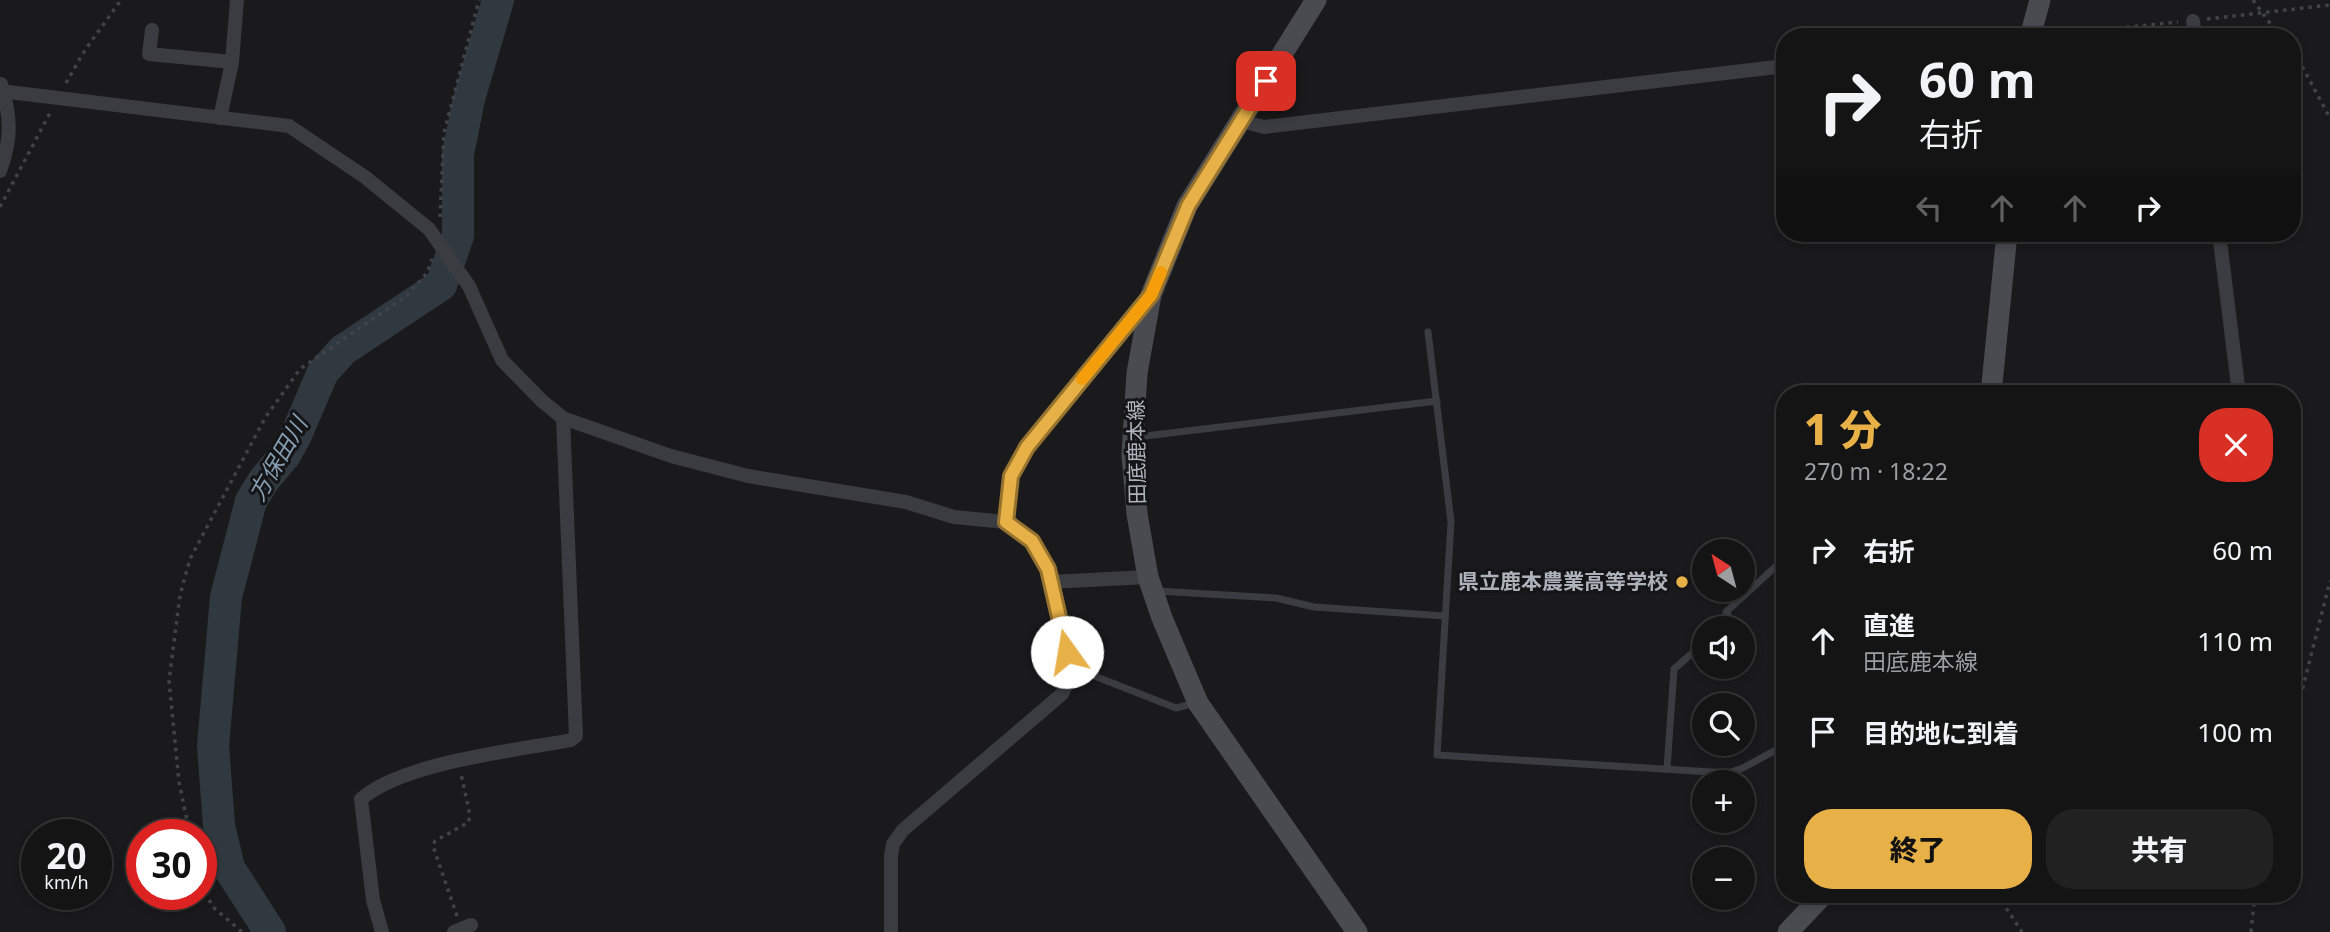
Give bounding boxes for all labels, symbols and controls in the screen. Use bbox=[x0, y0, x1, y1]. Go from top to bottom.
text: 60 m bbox=[1919, 46, 2036, 112]
pin bbox=[1236, 51, 1296, 111]
icon: right bbox=[1804, 56, 1895, 147]
icon: arrive bbox=[1247, 62, 1285, 100]
text: 右折 bbox=[1919, 112, 1983, 155]
icon: left bbox=[1910, 189, 1948, 227]
icon: ahead bbox=[1983, 189, 2021, 227]
icon: ahead bbox=[2056, 189, 2094, 227]
icon: right bbox=[2129, 189, 2167, 227]
street label: 田底鹿本線 bbox=[1121, 399, 1151, 505]
text: 1 分 bbox=[1804, 400, 1881, 457]
water label: 方保田川 bbox=[240, 408, 315, 506]
button: close bbox=[2199, 408, 2273, 482]
text: 270 m · 18:22 bbox=[1804, 455, 1948, 487]
icon: right bbox=[1804, 531, 1842, 569]
text: 60 m bbox=[2212, 532, 2273, 568]
text: 右折 bbox=[1863, 533, 1915, 569]
north arrow bbox=[1692, 539, 1755, 602]
map controls bbox=[1692, 539, 1755, 910]
place label: 県立鹿本農業高等学校 bbox=[1458, 567, 1668, 595]
marker: 県立鹿本農業高等学校 bbox=[1674, 574, 1690, 590]
text: 直進 bbox=[1863, 607, 1915, 643]
position arrow bbox=[1030, 615, 1104, 689]
button: sound bbox=[1692, 616, 1755, 679]
icon: ahead bbox=[1804, 622, 1842, 660]
text: 110 m bbox=[2197, 623, 2273, 659]
text: 田底鹿本線 bbox=[1863, 645, 1978, 677]
button: search bbox=[1692, 693, 1755, 756]
icon: arrive bbox=[1804, 713, 1842, 751]
text: 100 m bbox=[2197, 714, 2273, 750]
text: 目的地に到着 bbox=[1863, 715, 2019, 751]
button: + bbox=[1692, 770, 1755, 833]
button: 終了 bbox=[1804, 809, 2032, 889]
button: 共有 bbox=[2046, 809, 2273, 889]
speed limit sign: 30 bbox=[126, 819, 217, 910]
text: 20 bbox=[46, 832, 87, 879]
button: − bbox=[1692, 847, 1755, 910]
text: km/h bbox=[44, 870, 89, 894]

